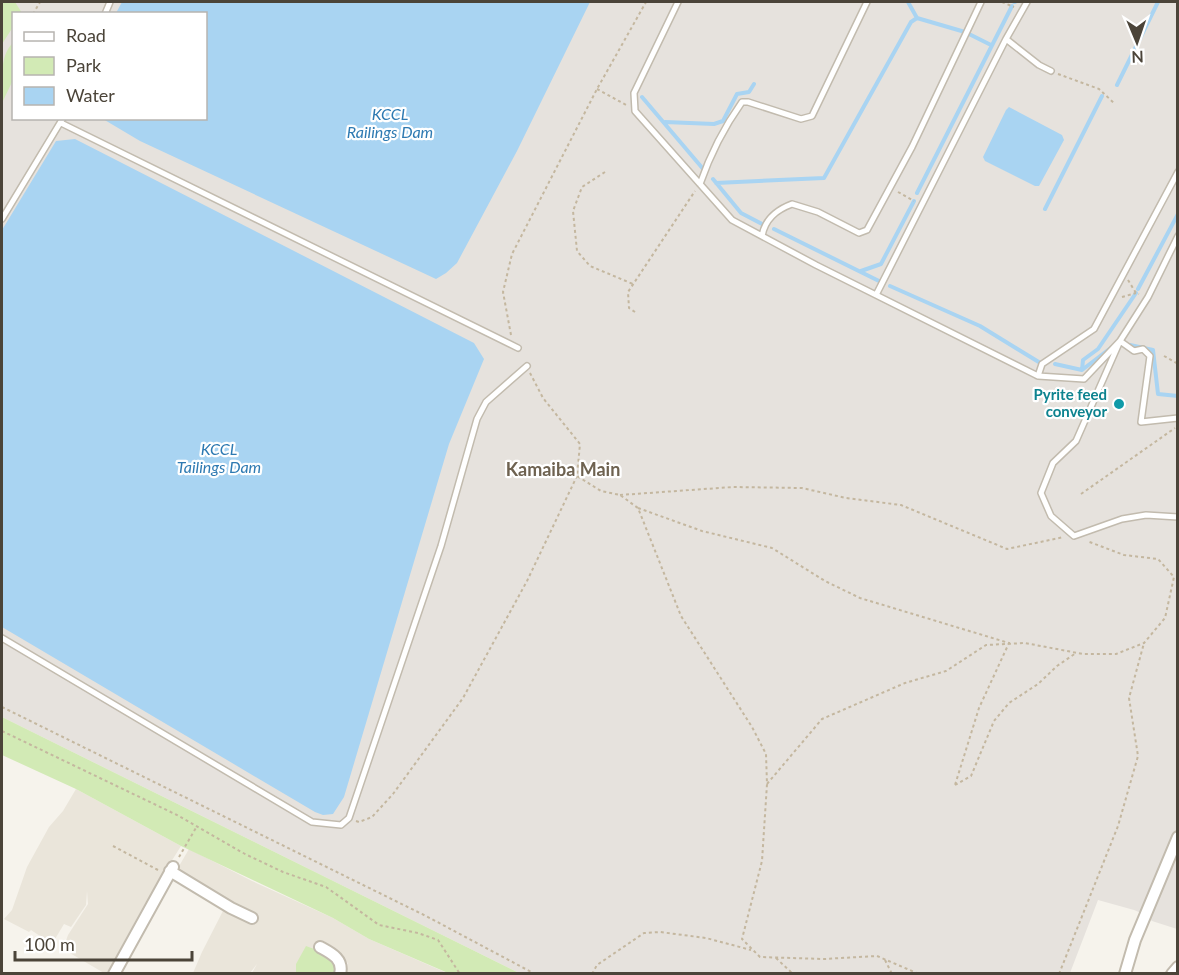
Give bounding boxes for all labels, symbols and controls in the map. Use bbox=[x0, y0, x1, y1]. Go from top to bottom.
legend bbox=[12, 12, 207, 120]
north arrow bbox=[1107, 12, 1167, 72]
text: Road bbox=[66, 24, 106, 46]
text: N bbox=[1131, 48, 1144, 67]
text: Park bbox=[66, 54, 102, 76]
text: Water bbox=[66, 84, 115, 106]
water label: KCCL Railings Dam bbox=[347, 104, 433, 141]
place label: Pyrite feed conveyor bbox=[1034, 385, 1107, 420]
marker: Pyrite feed conveyor bbox=[1112, 397, 1126, 411]
water label: KCCL Tailings Dam bbox=[177, 439, 261, 476]
district label: Kamaiba Main bbox=[506, 458, 620, 480]
scale bar bbox=[15, 924, 192, 962]
text: 100 m bbox=[24, 933, 75, 955]

